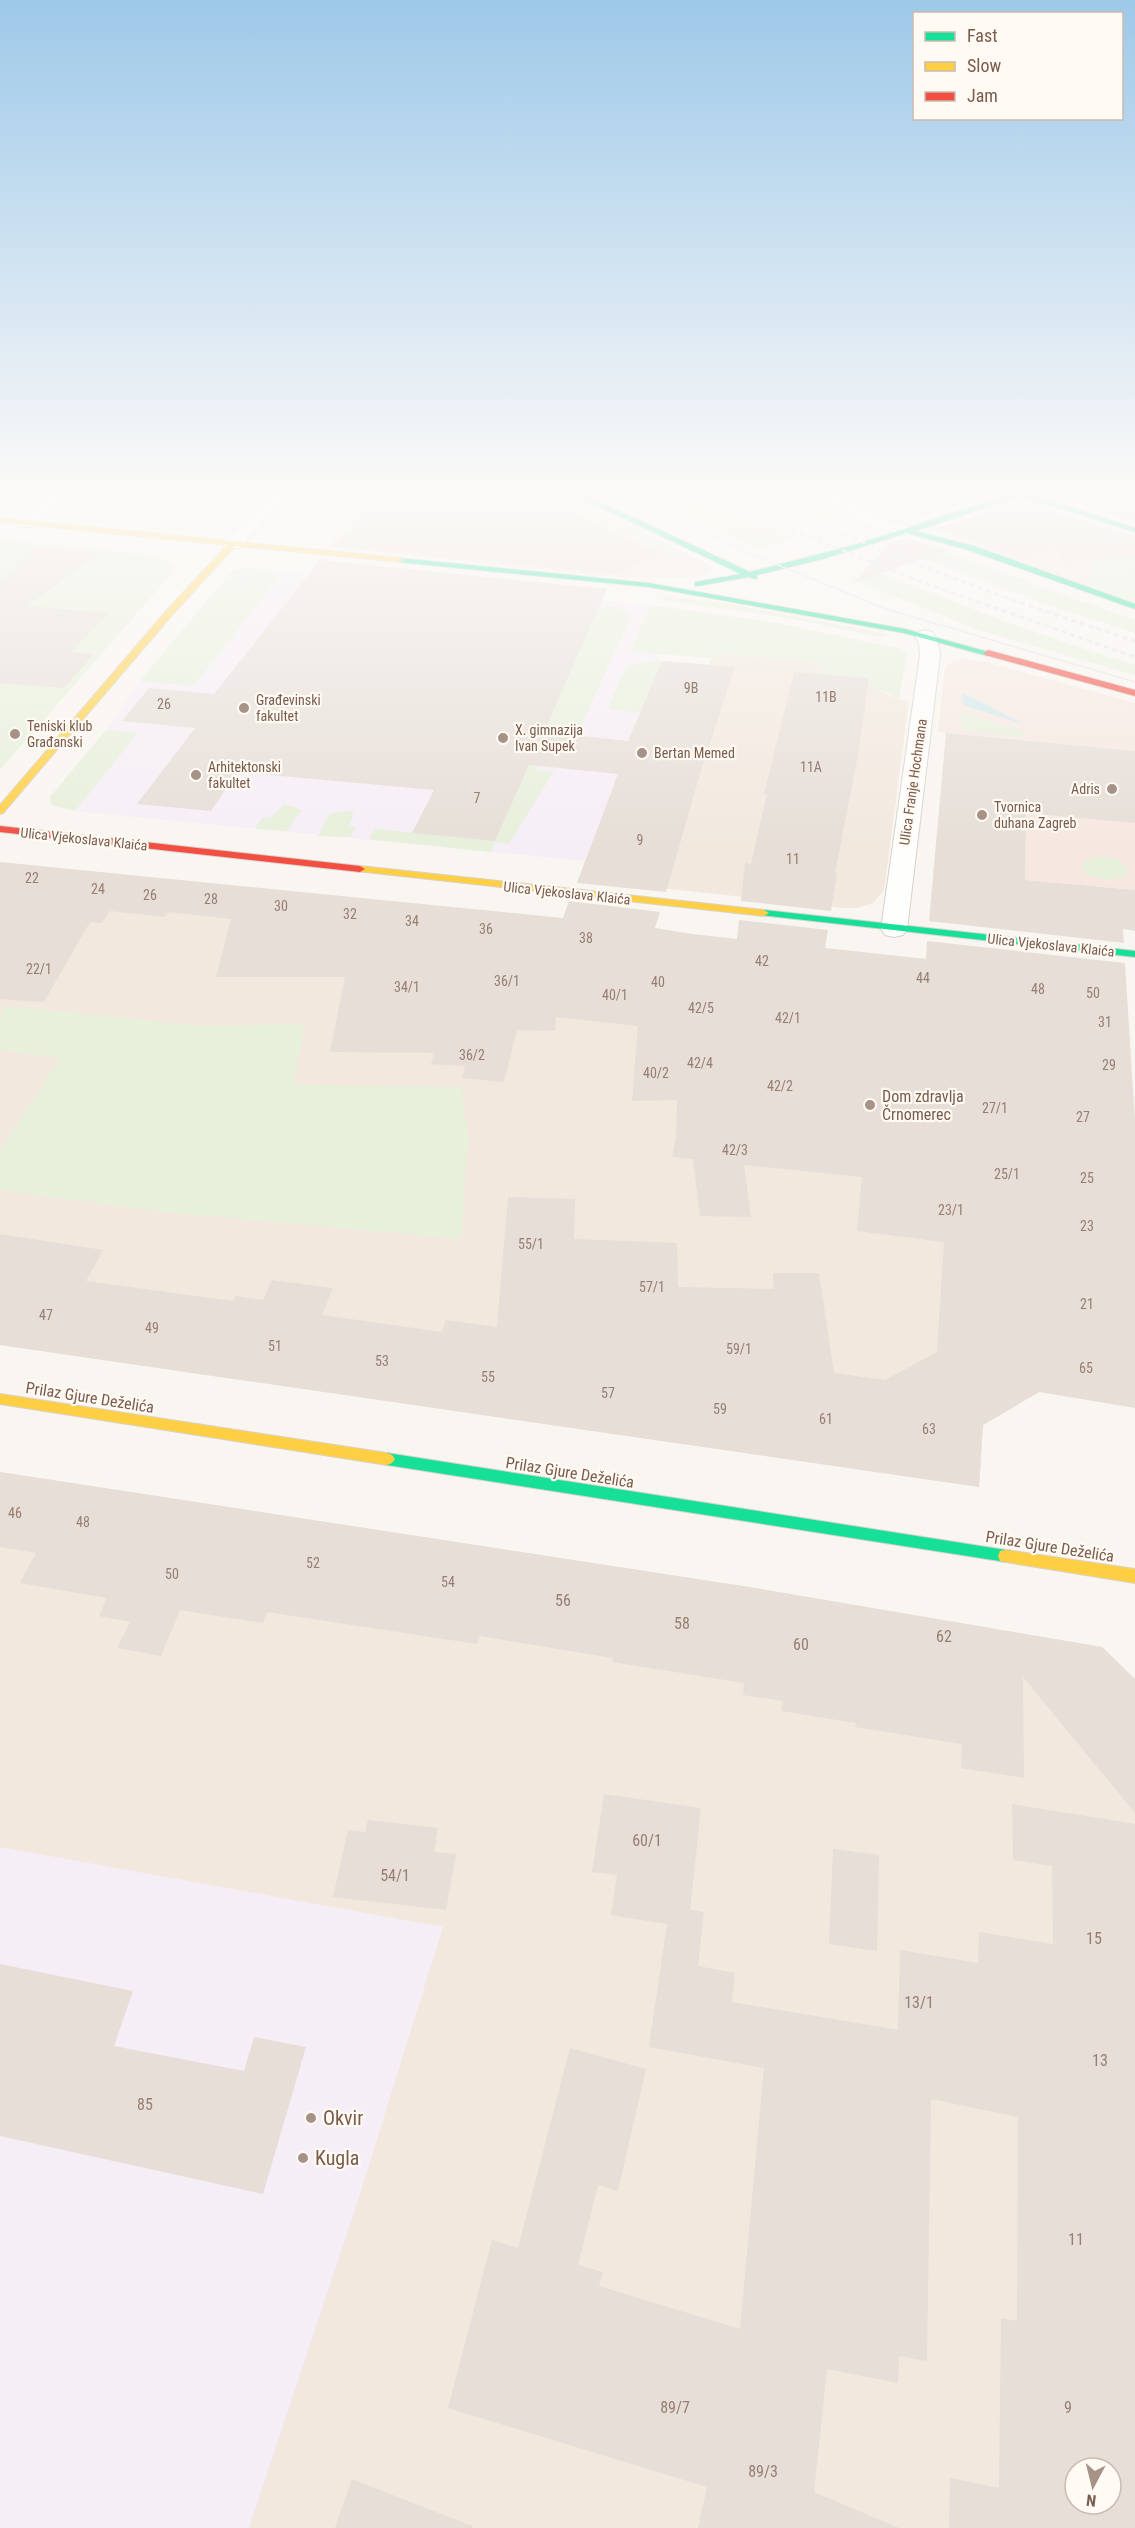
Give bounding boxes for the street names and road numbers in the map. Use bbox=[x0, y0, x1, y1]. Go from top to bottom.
street label: Ulica Franje Hochmana bbox=[896, 718, 930, 846]
street label: Ulica Vjekoslava Klaića bbox=[20, 824, 148, 854]
street label: Ulica Vjekoslava Klaića bbox=[503, 878, 631, 908]
street label: Ulica Vjekoslava Klaića bbox=[987, 930, 1115, 960]
street label: Prilaz Gjure Deželića bbox=[24, 1378, 155, 1417]
street label: Prilaz Gjure Deželića bbox=[504, 1453, 635, 1492]
street label: Prilaz Gjure Deželića bbox=[984, 1527, 1115, 1566]

